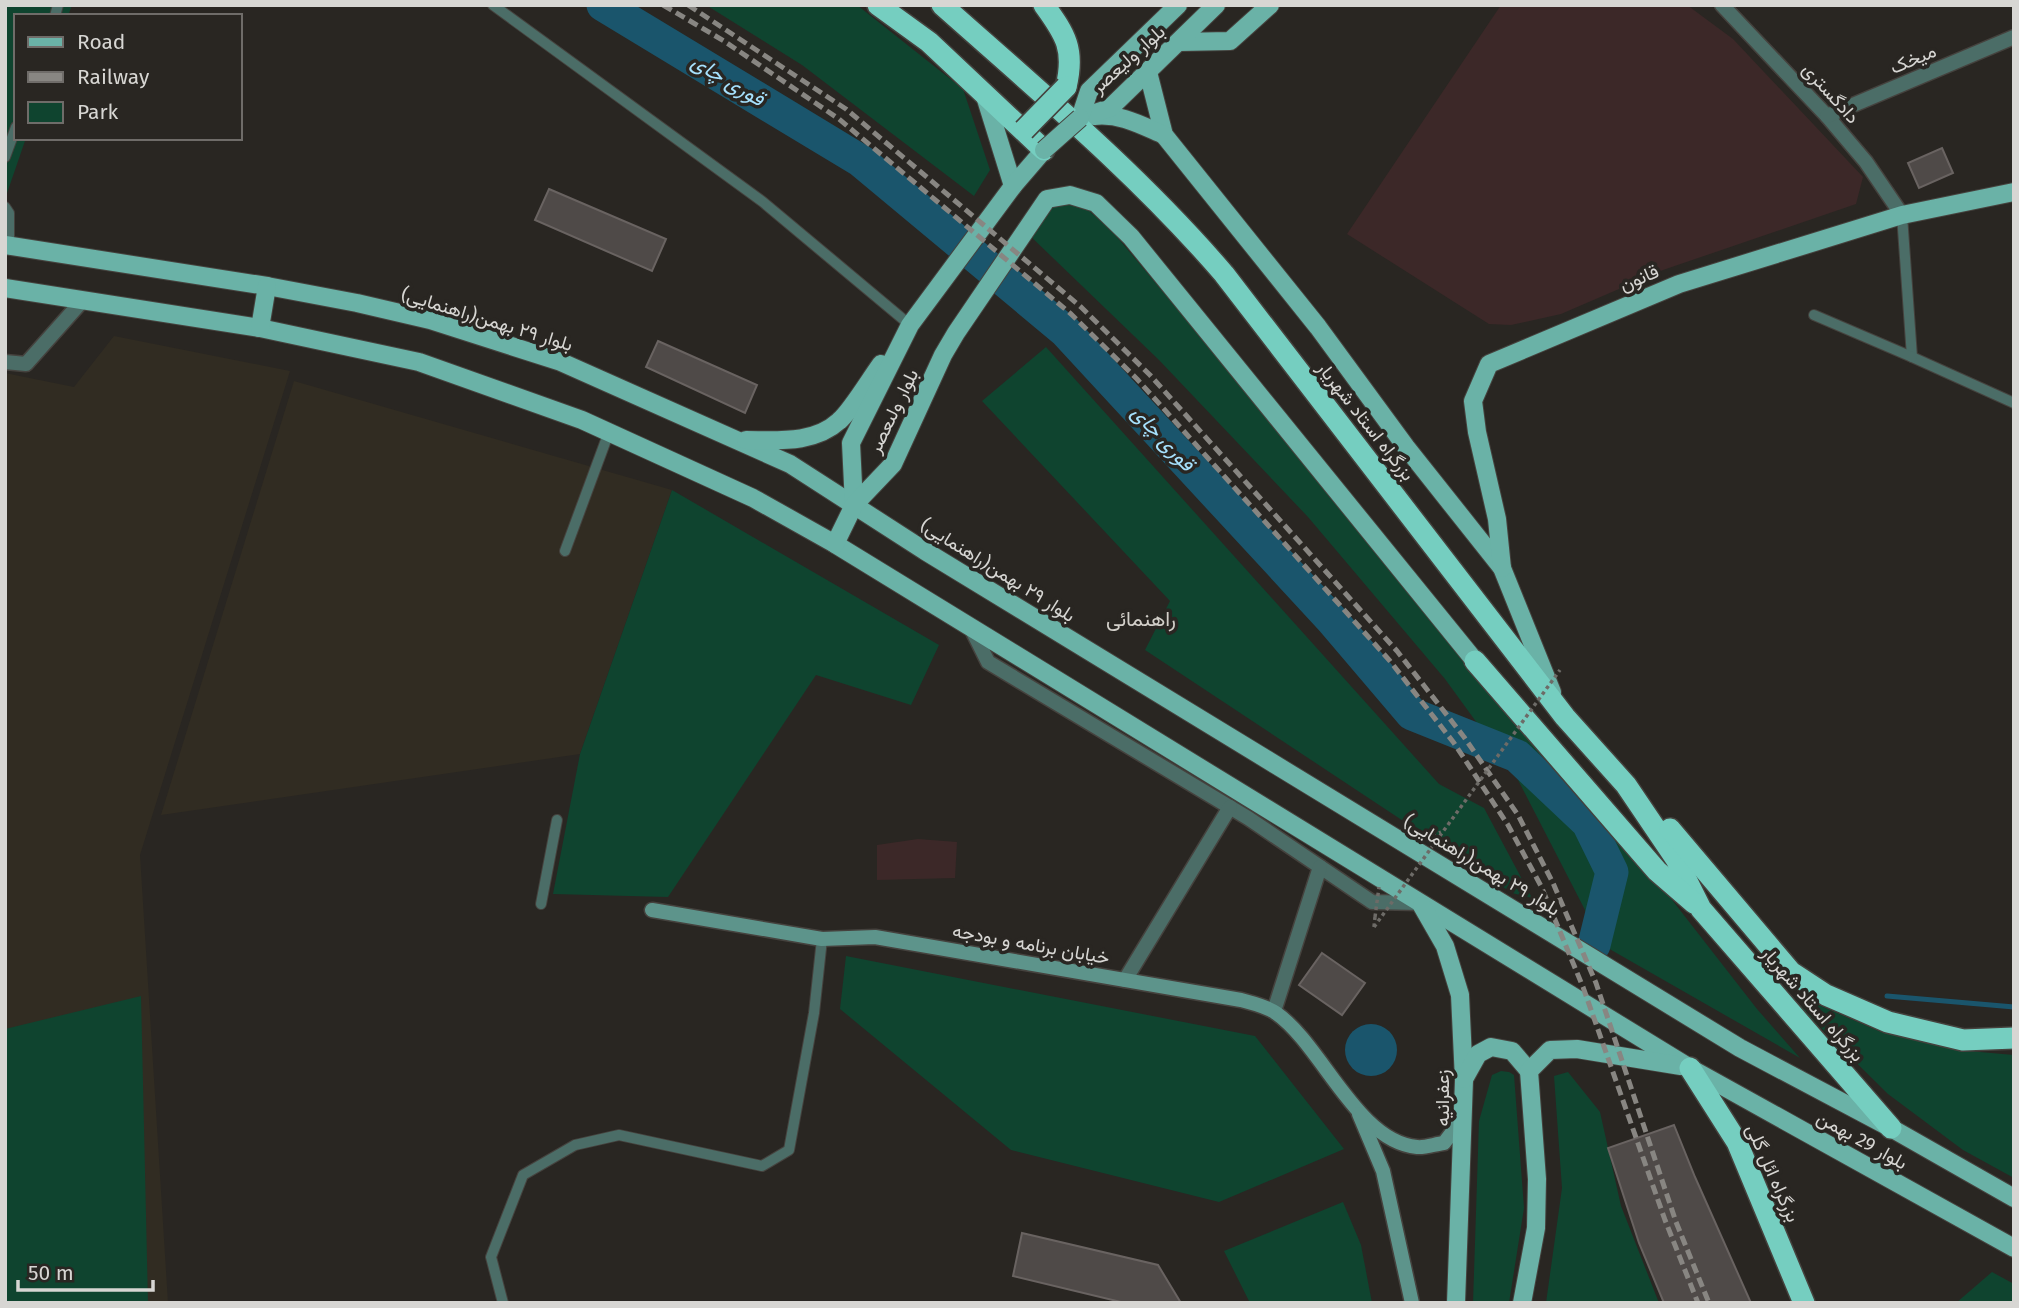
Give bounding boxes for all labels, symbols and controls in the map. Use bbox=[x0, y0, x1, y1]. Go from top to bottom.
legend bbox=[14, 14, 242, 140]
street label: بلوار ولیعصر bbox=[1086, 20, 1170, 99]
text: Road bbox=[77, 29, 125, 55]
street label: میخک bbox=[1886, 39, 1940, 79]
water label: قوری چای bbox=[686, 48, 771, 114]
street label: دادگستری bbox=[1798, 58, 1864, 128]
text: Railway bbox=[77, 64, 150, 90]
text: Park bbox=[77, 99, 119, 125]
street label: قانون bbox=[1616, 260, 1662, 296]
street label: بلوار ٢٩ بهمن(راهنمایی) bbox=[398, 282, 576, 356]
street label: بزرگراه استاد شهریار bbox=[1312, 356, 1420, 485]
street label: بلوار ولىعصر bbox=[862, 365, 923, 458]
water label: قوری چای bbox=[1125, 400, 1202, 479]
street label: بلوار ٢٩ بهمن(راهنمایی) bbox=[916, 513, 1080, 627]
district label: راهنمائی bbox=[1106, 606, 1176, 632]
street label: بلوار ٢٩ بهمن(راهنمایی) bbox=[1400, 809, 1564, 921]
street label: خیابان برنامه و بودجه bbox=[951, 919, 1111, 969]
street label: بزرگراه استاد شهریار bbox=[1756, 941, 1869, 1066]
street label: زعفرانیه bbox=[1431, 1070, 1454, 1127]
street label: بلوار 29 بهمن bbox=[1813, 1106, 1911, 1174]
street label: بزرگراه ائل گلی bbox=[1741, 1120, 1805, 1226]
scale bar bbox=[18, 1248, 152, 1292]
text: 50 m bbox=[28, 1260, 74, 1286]

